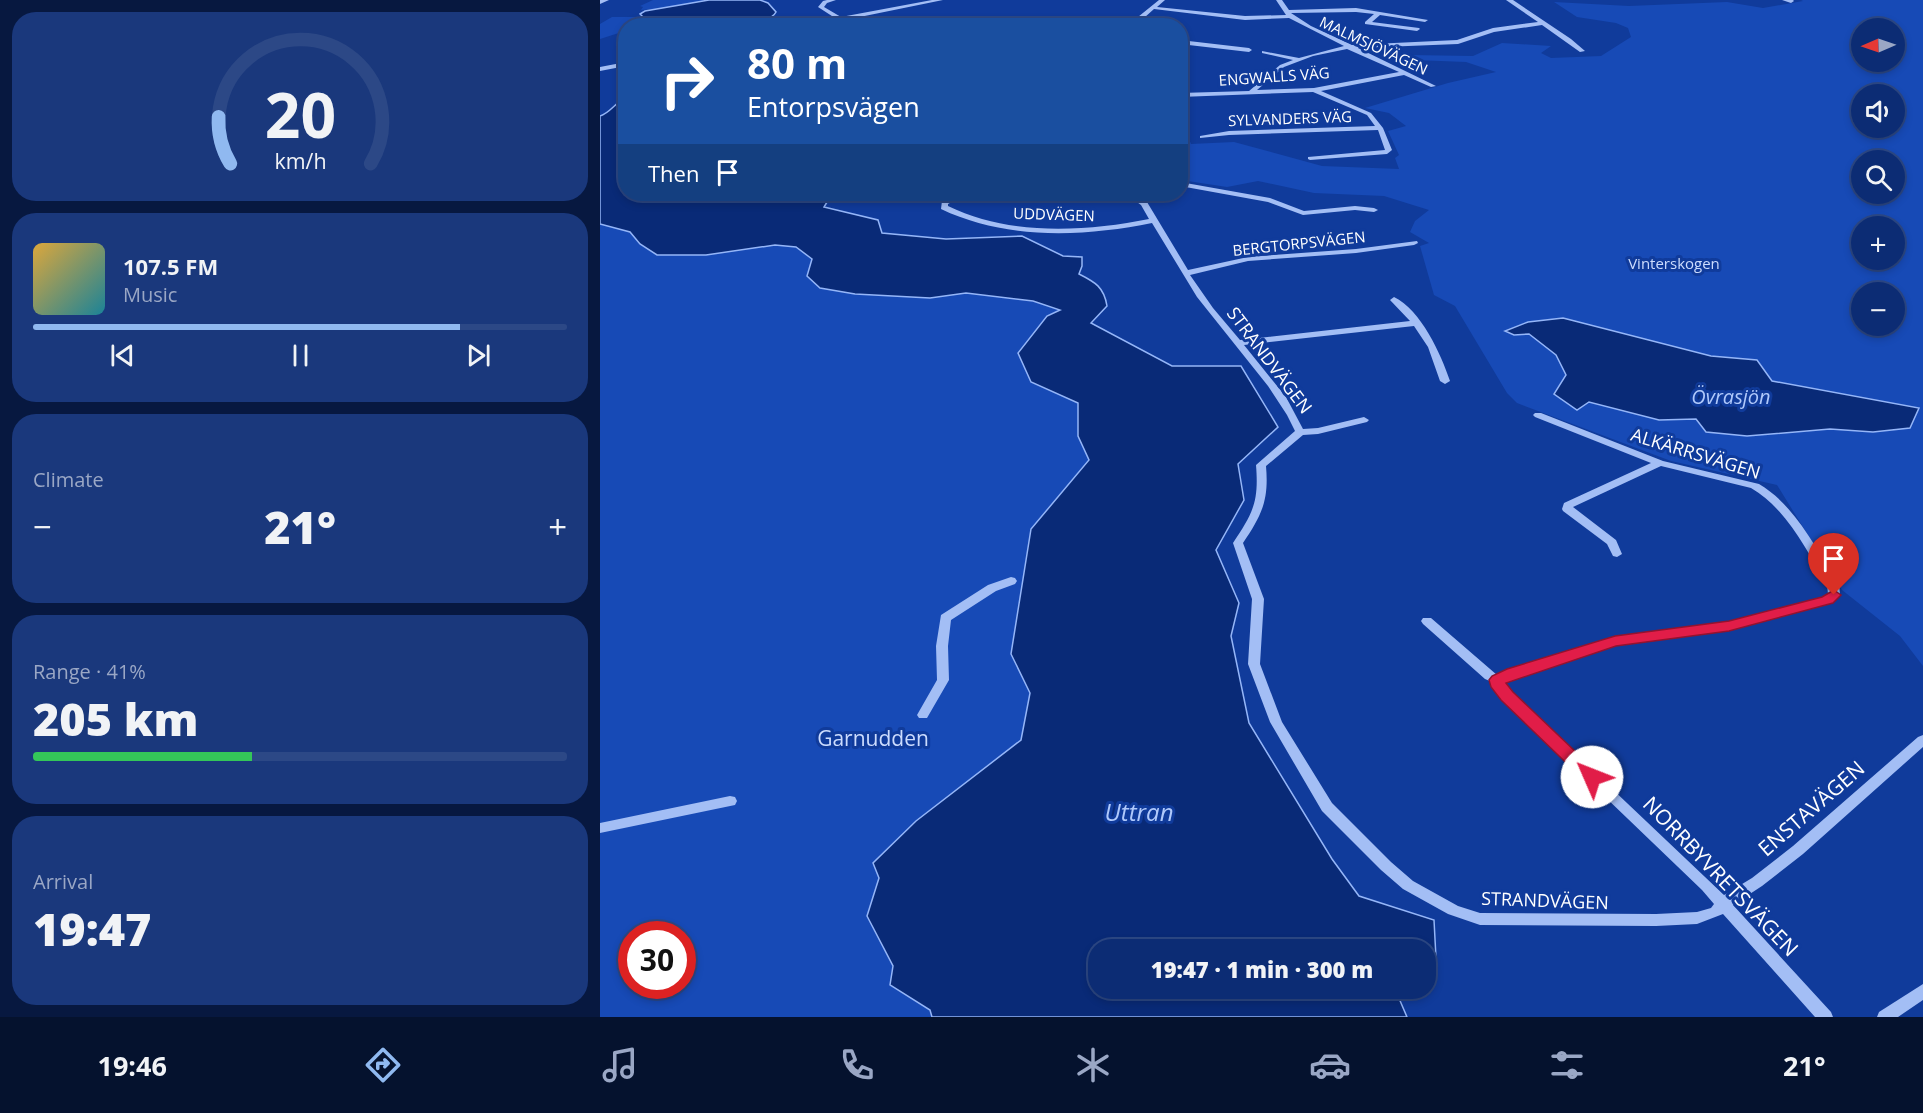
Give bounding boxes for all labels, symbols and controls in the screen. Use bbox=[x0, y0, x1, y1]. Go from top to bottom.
street label: MALMSJÖVÄGEN bbox=[1317, 11, 1431, 79]
north arrow bbox=[1851, 18, 1905, 72]
map controls bbox=[1851, 18, 1905, 336]
text: 80 m bbox=[747, 34, 847, 91]
icon: right bbox=[648, 42, 726, 120]
street label: ENGWALLS VÄG bbox=[1218, 62, 1330, 90]
text: 20 bbox=[264, 71, 336, 156]
button: sound bbox=[1851, 84, 1905, 138]
text: Entorpsvägen bbox=[747, 88, 920, 125]
street label: SYLVANDERS VÄG bbox=[1228, 106, 1352, 130]
text: km/h bbox=[274, 146, 326, 175]
button: search bbox=[1851, 150, 1905, 204]
icon: arrive bbox=[711, 156, 744, 189]
text: Then bbox=[648, 158, 699, 188]
street label: UDDVÄGEN bbox=[1013, 203, 1095, 225]
button: + bbox=[1851, 216, 1905, 270]
street label: BERGTORPSVÄGEN bbox=[1232, 226, 1366, 260]
text: 107.5 FM bbox=[123, 251, 218, 281]
park label: Vinterskogen bbox=[1628, 253, 1720, 273]
text: Music bbox=[123, 281, 177, 308]
button: − bbox=[1851, 282, 1905, 336]
street label: STRANDVÄGEN bbox=[1222, 302, 1318, 418]
icon: previous bbox=[106, 339, 139, 372]
icon: pause bbox=[284, 339, 317, 372]
icon: next bbox=[462, 339, 495, 372]
water label: Övrasjön bbox=[1691, 383, 1771, 410]
street label: ALKÄRRSVÄGEN bbox=[1628, 422, 1764, 484]
text: Climate bbox=[33, 466, 104, 493]
text: 21° bbox=[264, 496, 336, 557]
text: − bbox=[33, 504, 52, 549]
text: + bbox=[548, 504, 567, 549]
pin bbox=[1808, 533, 1859, 595]
icon: arrive bbox=[1817, 542, 1850, 575]
text: Range · 41% bbox=[33, 658, 146, 685]
text: 205 km bbox=[33, 688, 198, 749]
park label: Garnudden bbox=[817, 724, 929, 752]
position arrow bbox=[1560, 745, 1624, 809]
street label: ENSTAVÄGEN bbox=[1752, 754, 1870, 862]
street label: NORRBYVRETSVÄGEN bbox=[1637, 790, 1805, 962]
water label: Uttran bbox=[1105, 795, 1173, 828]
text: Arrival bbox=[33, 868, 93, 895]
street label: STRANDVÄGEN bbox=[1481, 886, 1609, 914]
text: 19:47 bbox=[33, 898, 151, 959]
speed limit sign: 30 bbox=[618, 921, 696, 999]
text: 19:47 · 1 min · 300 m bbox=[1151, 954, 1373, 984]
icon: directions bbox=[362, 1044, 404, 1086]
icon: music bbox=[599, 1044, 641, 1086]
icon: phone bbox=[836, 1044, 878, 1086]
icon: climate bbox=[1072, 1044, 1114, 1086]
icon: car bbox=[1309, 1044, 1351, 1086]
icon: filters bbox=[1546, 1044, 1588, 1086]
text: 19:46 bbox=[97, 1047, 167, 1084]
text: 21° bbox=[1783, 1047, 1825, 1084]

